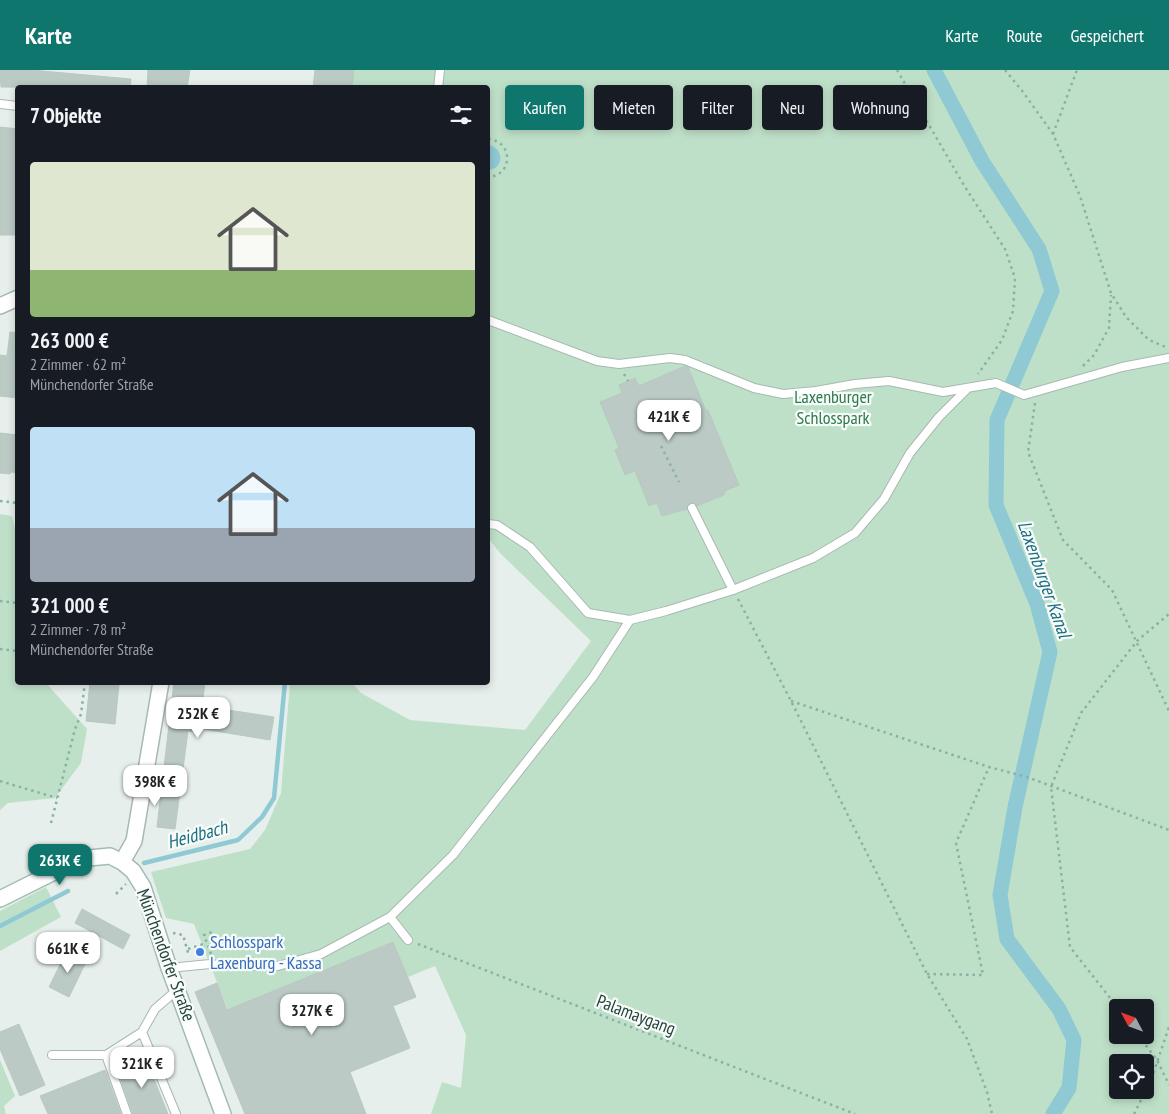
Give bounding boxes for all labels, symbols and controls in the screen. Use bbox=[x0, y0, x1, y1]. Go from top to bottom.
text: Karte bbox=[25, 20, 72, 51]
text: Karte bbox=[945, 24, 979, 47]
text: Route bbox=[1007, 24, 1042, 47]
text: Gespeichert bbox=[1070, 24, 1144, 47]
chip: Kaufen bbox=[505, 85, 584, 130]
chip: Mieten bbox=[594, 85, 673, 130]
chip: Filter bbox=[683, 85, 752, 130]
chip: Neu bbox=[762, 85, 823, 130]
chip: Wohnung bbox=[833, 85, 927, 130]
icon: filters bbox=[447, 101, 475, 129]
text: 7 Objekte bbox=[30, 102, 102, 129]
icon: home bbox=[208, 194, 298, 284]
text: 263 000 € bbox=[30, 327, 109, 354]
text: 2 Zimmer · 62 m² bbox=[30, 354, 126, 374]
text: Münchendorfer Straße bbox=[30, 374, 154, 394]
park label: Laxenburger Schlosspark bbox=[794, 385, 872, 429]
pin: 421K € bbox=[628, 400, 710, 442]
text: 421K € bbox=[648, 406, 690, 426]
icon: home bbox=[208, 459, 298, 549]
water label: Laxenburger Kanal bbox=[1013, 517, 1078, 642]
text: 321 000 € bbox=[30, 592, 109, 619]
text: 2 Zimmer · 78 m² bbox=[30, 619, 126, 639]
text: Münchendorfer Straße bbox=[30, 639, 154, 659]
pin: 252K € bbox=[157, 696, 239, 739]
text: 252K € bbox=[177, 703, 219, 723]
pin: 398K € bbox=[114, 764, 196, 807]
text: 398K € bbox=[134, 771, 176, 791]
water label: Heidbach bbox=[164, 814, 231, 854]
pin: 263K € bbox=[19, 844, 101, 886]
text: 263K € bbox=[39, 850, 81, 870]
street label: Münchendorfer Straße bbox=[132, 886, 201, 1024]
place label: Schlosspark Laxenburg - Kassa bbox=[210, 930, 322, 974]
pin: 661K € bbox=[27, 932, 109, 974]
text: 661K € bbox=[47, 938, 89, 958]
marker: Schlosspark Laxenburg - Kassa bbox=[194, 946, 206, 958]
street label: Palamaygang bbox=[594, 989, 679, 1040]
pin: 327K € bbox=[271, 994, 353, 1036]
north arrow bbox=[1109, 999, 1154, 1044]
map controls bbox=[1109, 999, 1154, 1099]
text: 327K € bbox=[291, 1000, 333, 1020]
pin: 321K € bbox=[101, 1046, 183, 1089]
text: 321K € bbox=[121, 1053, 163, 1073]
button: locate bbox=[1109, 1054, 1154, 1099]

